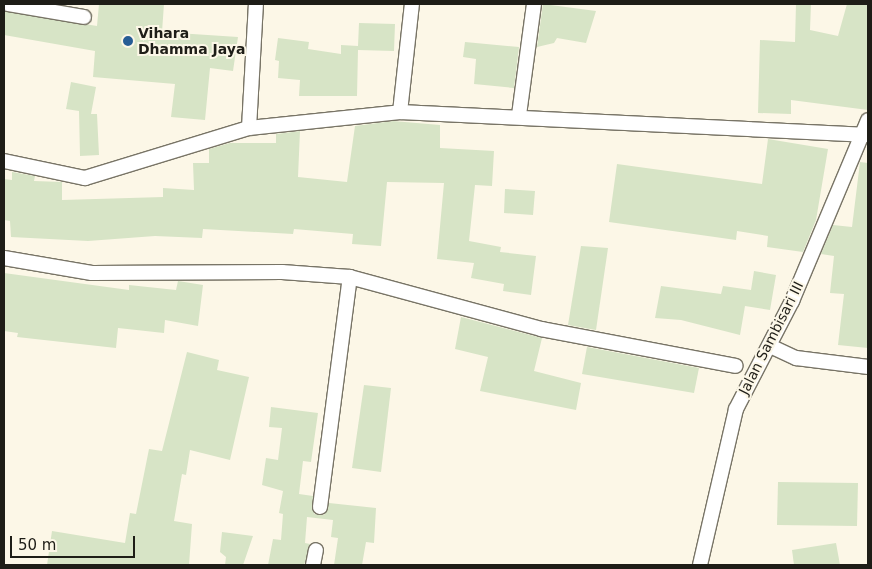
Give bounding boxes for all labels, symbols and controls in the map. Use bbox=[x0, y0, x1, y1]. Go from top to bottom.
place label: Vihara Dhamma Jaya bbox=[138, 25, 245, 58]
marker: Vihara Dhamma Jaya bbox=[122, 35, 134, 47]
street label: Jalan Sambisari III bbox=[735, 279, 807, 397]
scale bar bbox=[12, 526, 138, 558]
text: 50 m bbox=[18, 536, 56, 554]

